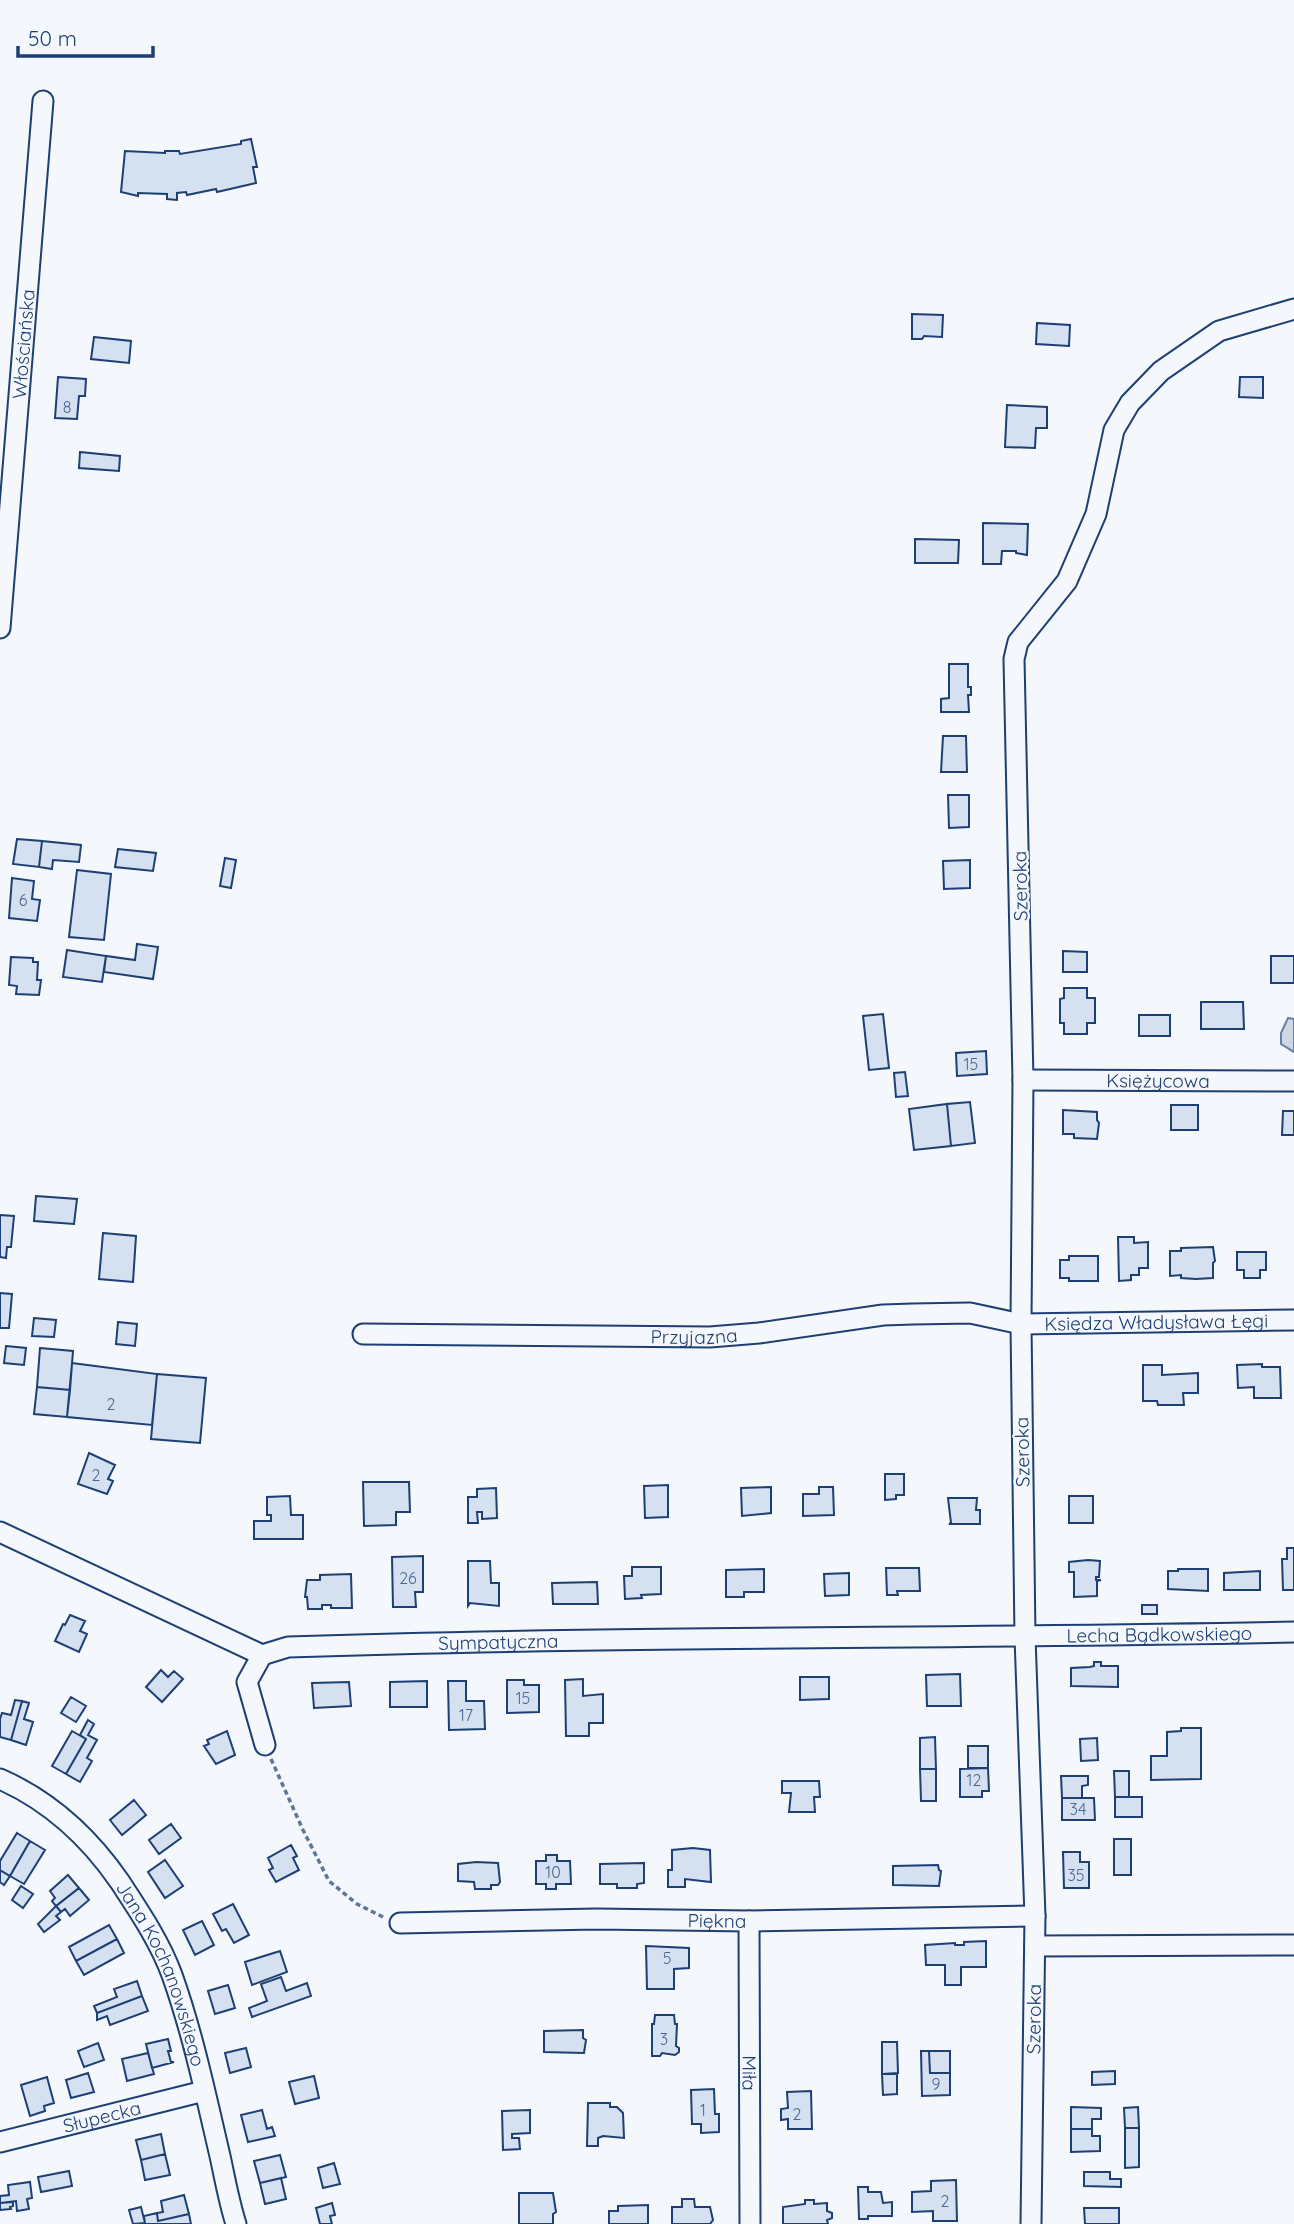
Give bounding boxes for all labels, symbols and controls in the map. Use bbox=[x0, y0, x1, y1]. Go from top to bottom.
scale bar bbox=[18, 14, 152, 58]
text: 50 m bbox=[28, 25, 77, 51]
street label: Włościańska bbox=[7, 288, 40, 400]
house number: 8 bbox=[63, 397, 71, 417]
street label: Szeroka bbox=[1007, 851, 1033, 921]
house number: 6 bbox=[19, 890, 28, 910]
house number: 15 bbox=[964, 1054, 978, 1074]
street label: Księżycowa bbox=[1106, 1068, 1210, 1093]
street label: Księdza Władysława Łęgi bbox=[1044, 1308, 1268, 1336]
street label: Przyjazna bbox=[650, 1323, 738, 1349]
house number: 2 bbox=[107, 1394, 116, 1414]
street label: Szeroka bbox=[1009, 1417, 1035, 1487]
house number: 2 bbox=[92, 1465, 101, 1485]
house number: 26 bbox=[399, 1568, 417, 1588]
street label: Lecha Bądkowskiego bbox=[1066, 1621, 1252, 1647]
street label: Sympatyczna bbox=[438, 1629, 559, 1655]
house number: 15 bbox=[516, 1688, 530, 1708]
house number: 17 bbox=[459, 1705, 473, 1725]
house number: 12 bbox=[967, 1770, 982, 1790]
house number: 34 bbox=[1070, 1799, 1086, 1819]
house number: 10 bbox=[545, 1862, 561, 1882]
house number: 35 bbox=[1067, 1865, 1085, 1885]
street label: Jana Kochanowskiego bbox=[111, 1877, 210, 2069]
street label: Piękna bbox=[687, 1908, 747, 1933]
house number: 5 bbox=[663, 1948, 671, 1968]
street label: Szeroka bbox=[1021, 1984, 1046, 2054]
house number: 3 bbox=[660, 2029, 668, 2049]
street label: Miła bbox=[737, 2055, 762, 2091]
house number: 9 bbox=[932, 2074, 941, 2094]
street label: Słupecka bbox=[60, 2095, 143, 2138]
house number: 1 bbox=[700, 2100, 706, 2120]
house number: 2 bbox=[793, 2104, 802, 2124]
house number: 2 bbox=[941, 2191, 950, 2211]

